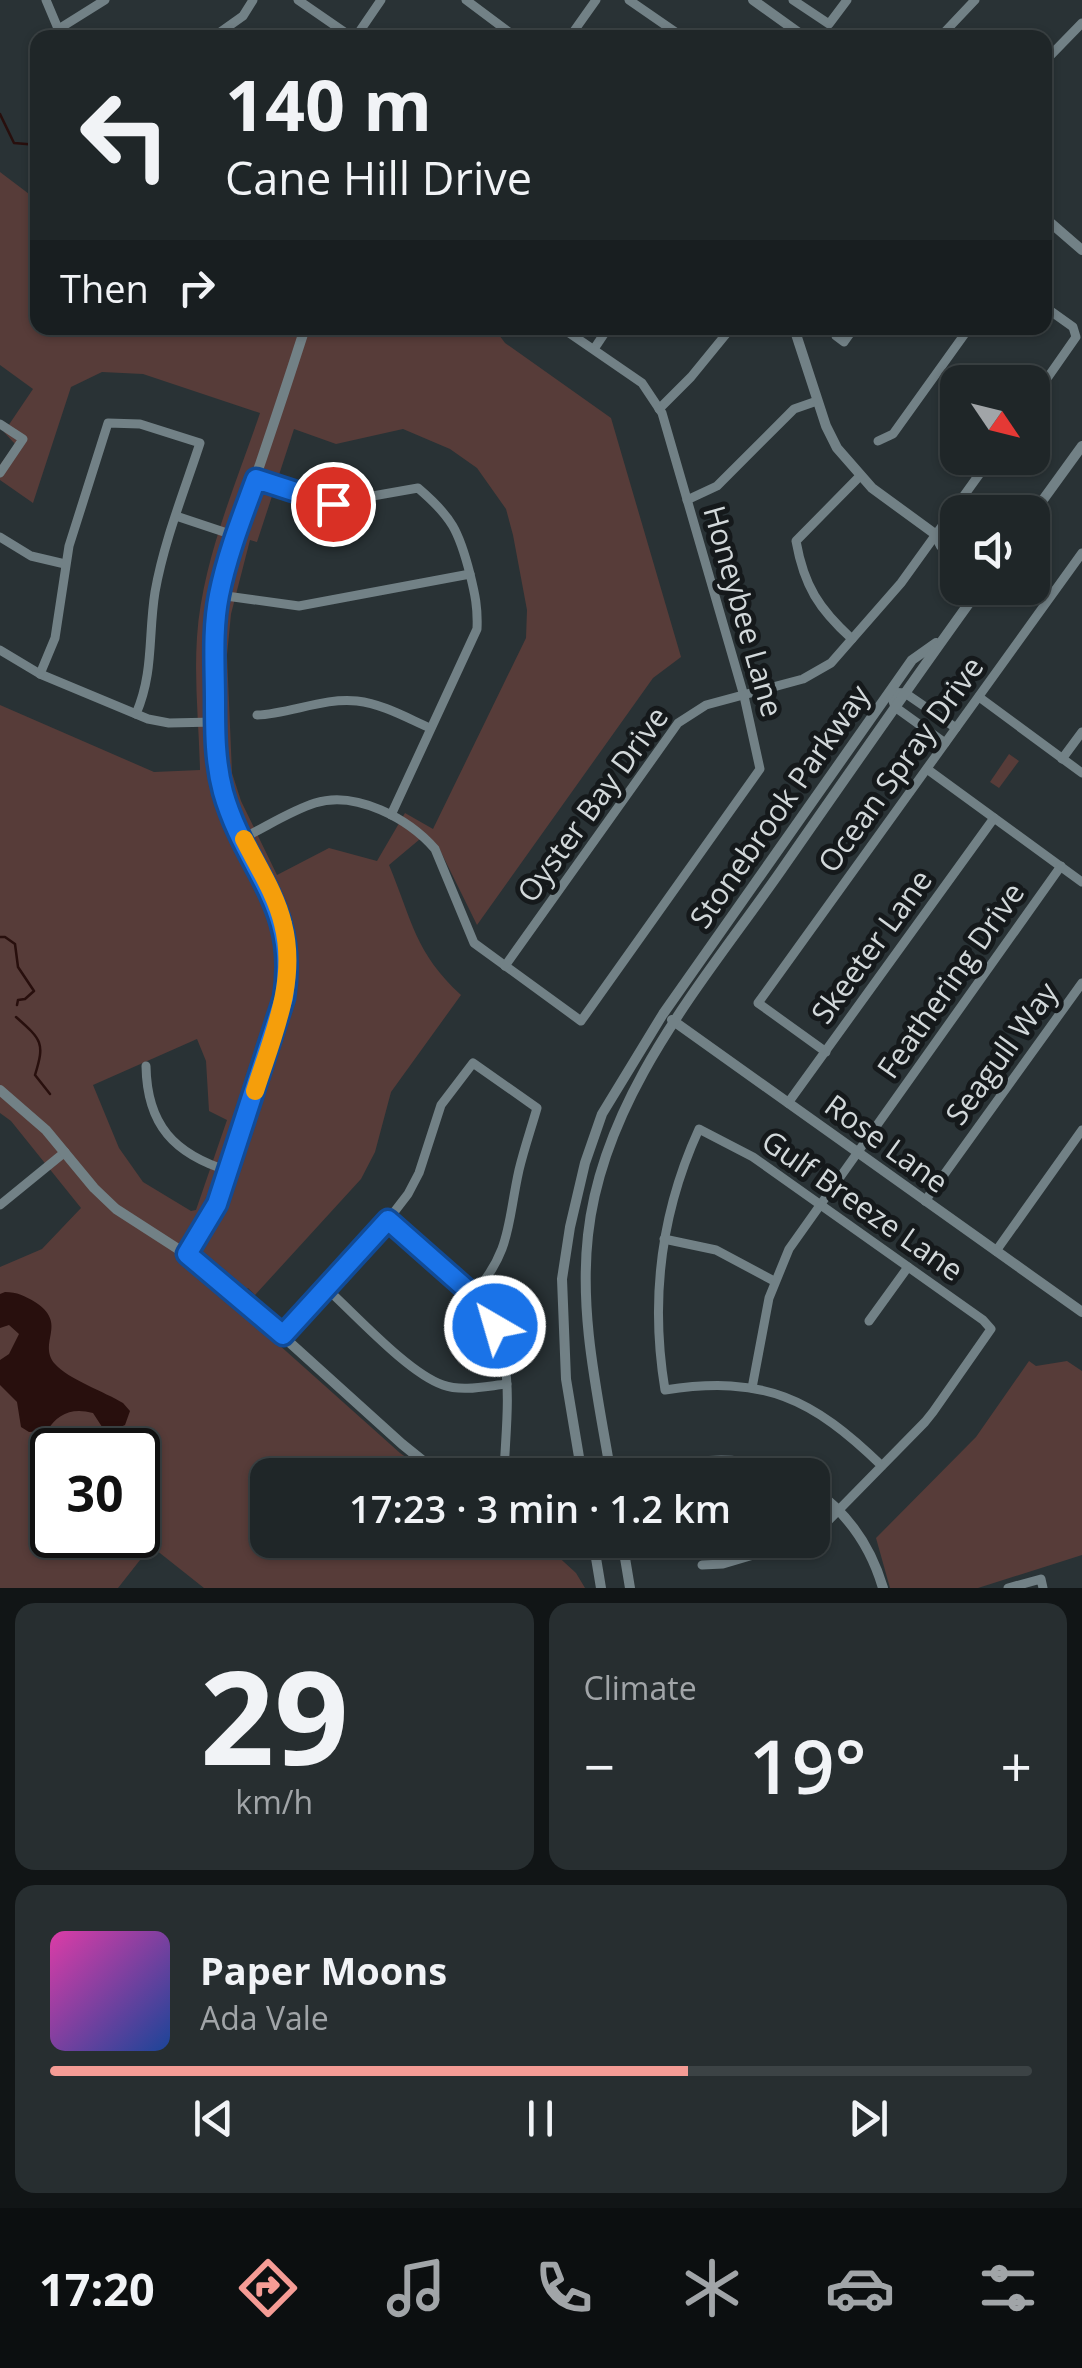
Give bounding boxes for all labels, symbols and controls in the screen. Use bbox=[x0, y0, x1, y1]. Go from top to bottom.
text: 140 m bbox=[225, 56, 432, 152]
icon: left bbox=[60, 70, 190, 200]
text: Cane Hill Drive bbox=[225, 147, 532, 208]
icon: right bbox=[169, 260, 224, 315]
text: Then bbox=[60, 262, 149, 314]
north arrow bbox=[940, 365, 1050, 475]
map controls bbox=[940, 365, 1050, 605]
pin bbox=[291, 462, 376, 547]
icon: arrive bbox=[306, 477, 361, 532]
button: sound bbox=[940, 495, 1050, 605]
street label: Honeybee Lane bbox=[694, 501, 794, 721]
street label: Ocean Spray Drive bbox=[808, 648, 992, 880]
street label: Stonebrook Parkway bbox=[680, 675, 879, 936]
street label: Oyster Bay Drive bbox=[507, 698, 677, 910]
street label: Skeeter Lane bbox=[801, 861, 941, 1031]
street label: Feathering Drive bbox=[867, 874, 1033, 1086]
street label: Seagull Way bbox=[935, 973, 1067, 1133]
street label: Rose Lane bbox=[817, 1084, 957, 1202]
street label: Gulf Breeze Lane bbox=[754, 1120, 972, 1290]
position arrow bbox=[443, 1274, 547, 1378]
speed limit sign: 30 bbox=[30, 1428, 160, 1558]
text: 17:23 · 3 min · 1.2 km bbox=[349, 1482, 731, 1534]
text: 29 bbox=[200, 1626, 349, 1803]
text: Climate bbox=[584, 1666, 697, 1709]
text: 19° bbox=[749, 1714, 867, 1816]
text: − bbox=[584, 1728, 615, 1803]
text: + bbox=[1001, 1728, 1032, 1803]
text: km/h bbox=[235, 1780, 313, 1823]
text: Paper Moons bbox=[200, 1944, 447, 1996]
text: Ada Vale bbox=[200, 1996, 329, 2039]
icon: previous bbox=[186, 2091, 241, 2146]
icon: pause bbox=[513, 2091, 568, 2146]
icon: next bbox=[841, 2091, 896, 2146]
icon: directions bbox=[233, 2253, 303, 2323]
icon: music bbox=[381, 2253, 451, 2323]
icon: phone bbox=[529, 2253, 599, 2323]
icon: climate bbox=[677, 2253, 747, 2323]
icon: car bbox=[825, 2253, 895, 2323]
icon: filters bbox=[973, 2253, 1043, 2323]
text: 17:20 bbox=[39, 2258, 155, 2319]

